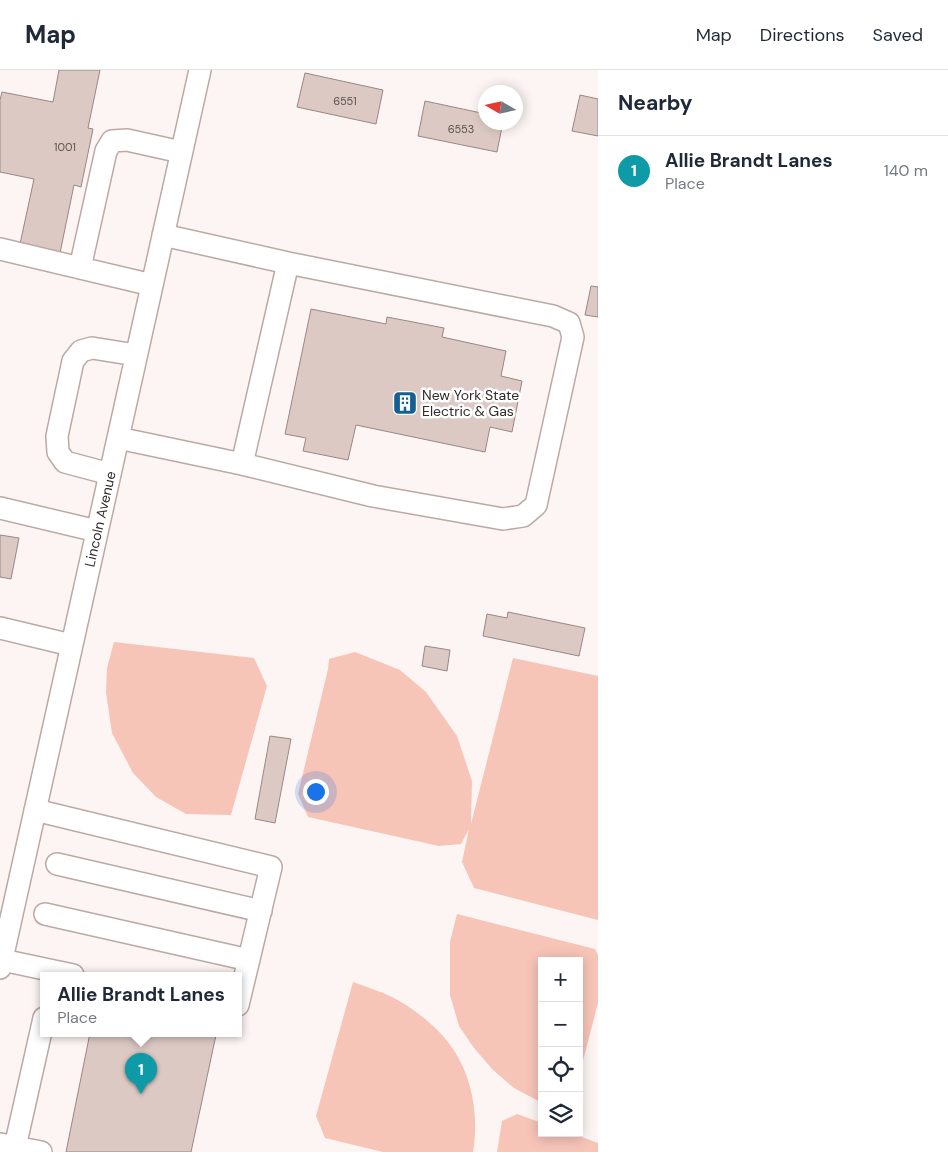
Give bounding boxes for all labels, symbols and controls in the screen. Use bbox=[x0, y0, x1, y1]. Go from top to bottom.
text: Map bbox=[25, 19, 76, 50]
text: Map bbox=[696, 23, 732, 47]
text: Directions bbox=[760, 23, 845, 47]
text: Saved bbox=[873, 23, 923, 47]
north arrow bbox=[478, 85, 523, 130]
text: Nearby bbox=[618, 89, 692, 117]
house number: 6551 bbox=[333, 94, 357, 108]
house number: 6553 bbox=[448, 122, 474, 136]
house number: 1001 bbox=[54, 140, 76, 154]
text: Allie Brandt Lanes bbox=[665, 148, 833, 173]
text: 1 bbox=[631, 160, 637, 181]
text: 140 m bbox=[884, 160, 928, 181]
text: Place bbox=[665, 173, 705, 194]
place label: New York State Electric & Gas bbox=[422, 386, 519, 420]
building icon: New York State Electric & Gas bbox=[392, 390, 418, 416]
street label: Lincoln Avenue bbox=[80, 469, 120, 569]
your location bbox=[303, 779, 329, 805]
map controls bbox=[538, 957, 583, 1137]
button: + bbox=[538, 957, 583, 1002]
popup bbox=[40, 972, 242, 1037]
text: Allie Brandt Lanes bbox=[57, 982, 225, 1007]
button: − bbox=[538, 1002, 583, 1047]
text: Place bbox=[57, 1007, 97, 1028]
button: locate bbox=[538, 1047, 583, 1092]
pin: 1 bbox=[125, 1053, 157, 1094]
button: layers bbox=[538, 1092, 583, 1137]

